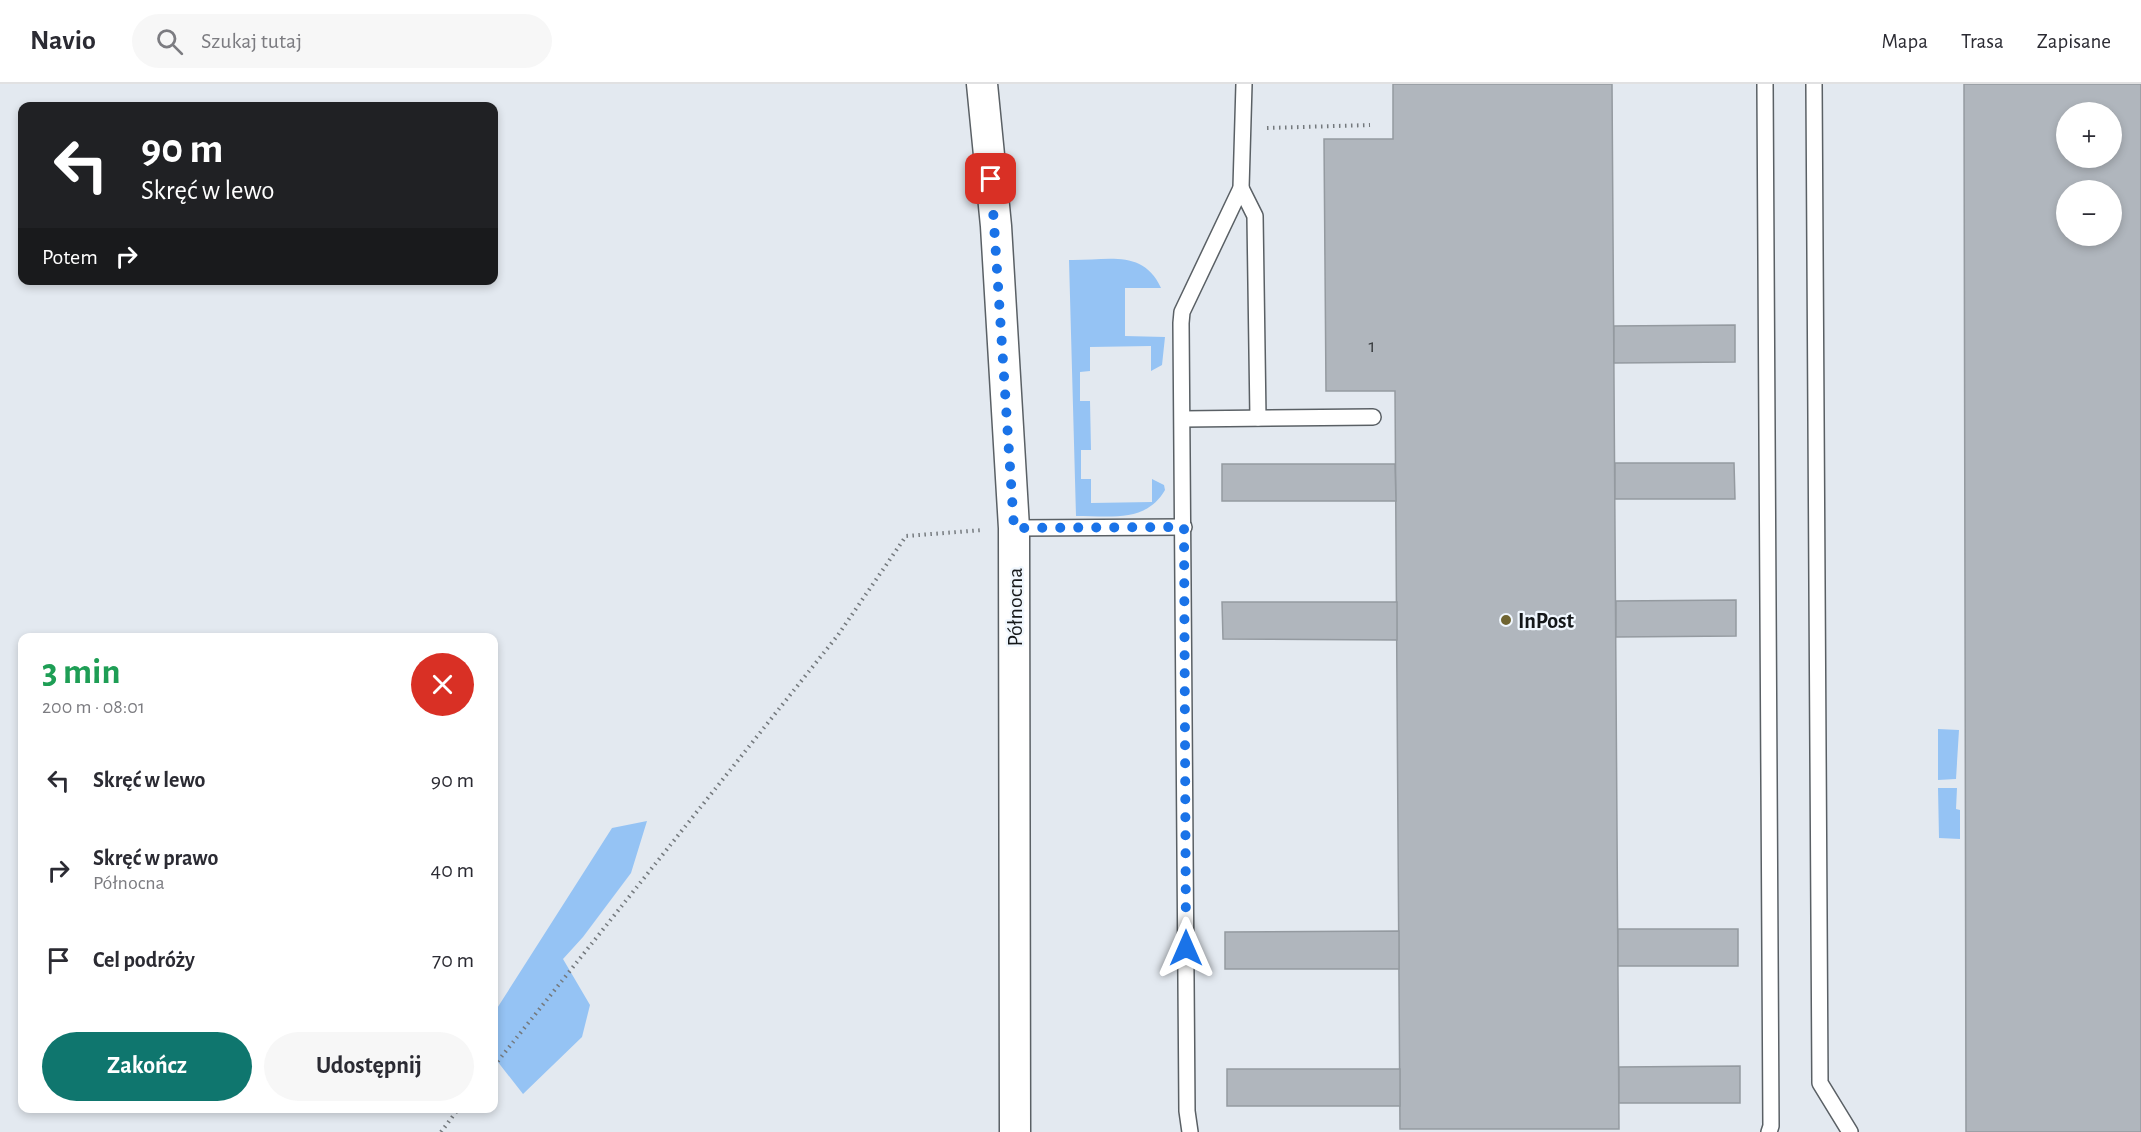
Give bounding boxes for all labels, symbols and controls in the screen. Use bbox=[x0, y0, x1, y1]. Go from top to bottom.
search box bbox=[132, 14, 552, 68]
icon: search bbox=[153, 25, 186, 58]
text: Navio bbox=[30, 27, 96, 55]
text: Szukaj tutaj bbox=[201, 30, 302, 52]
text: Mapa bbox=[1882, 31, 1928, 52]
text: Trasa bbox=[1961, 31, 2004, 52]
text: Zapisane bbox=[2037, 31, 2111, 52]
map controls bbox=[2056, 102, 2122, 246]
button: + bbox=[2056, 102, 2122, 168]
icon: left bbox=[42, 126, 120, 204]
text: 90 m bbox=[141, 128, 223, 170]
pin bbox=[965, 153, 1016, 204]
icon: arrive bbox=[974, 162, 1007, 195]
text: Skręć w lewo bbox=[141, 177, 275, 204]
button: − bbox=[2056, 180, 2122, 246]
icon: right bbox=[110, 240, 143, 273]
text: Potem bbox=[42, 246, 98, 268]
house number: 1 bbox=[1369, 336, 1375, 356]
street label: Północna bbox=[1004, 568, 1026, 646]
place label: InPost bbox=[1518, 610, 1575, 632]
marker: InPost bbox=[1499, 613, 1513, 627]
button: close bbox=[411, 653, 474, 716]
text: 3 min bbox=[42, 654, 120, 690]
text: 200 m · 08:01 bbox=[42, 697, 145, 717]
icon: left bbox=[42, 764, 75, 797]
text: Skręć w lewo bbox=[93, 769, 205, 791]
text: 90 m bbox=[431, 769, 474, 791]
text: Skręć w prawo bbox=[93, 847, 218, 869]
icon: right bbox=[42, 854, 75, 887]
text: 40 m bbox=[431, 859, 474, 881]
text: Północna bbox=[93, 873, 165, 893]
position arrow bbox=[1154, 916, 1218, 980]
icon: arrive bbox=[42, 944, 75, 977]
text: Cel podróży bbox=[93, 949, 195, 971]
text: 70 m bbox=[432, 949, 474, 971]
button: Zakończ bbox=[42, 1032, 252, 1101]
button: Udostępnij bbox=[264, 1032, 474, 1101]

